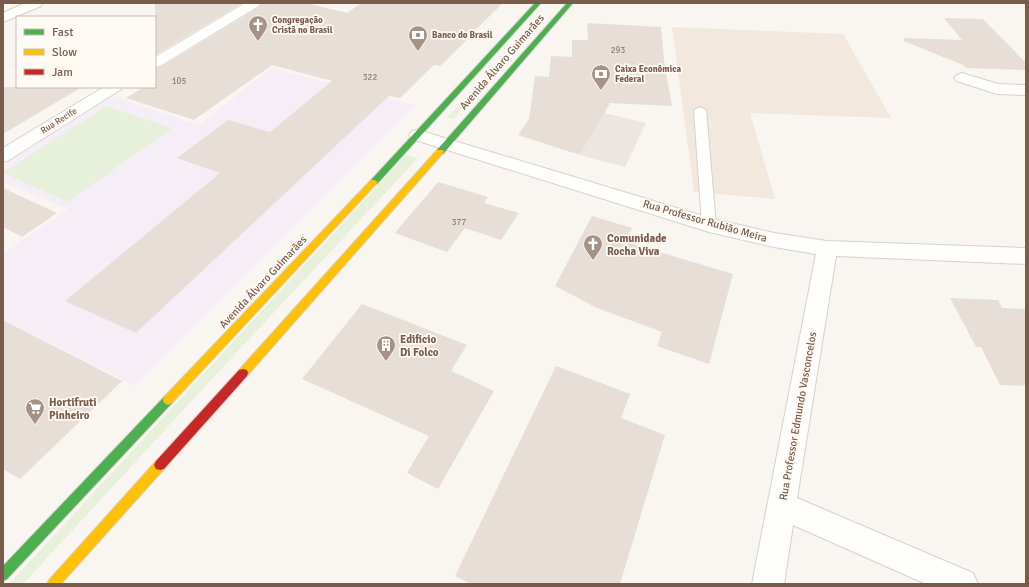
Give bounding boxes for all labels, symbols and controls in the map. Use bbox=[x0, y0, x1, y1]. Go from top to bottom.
street label: Avenida Álvaro Guimarães bbox=[456, 11, 547, 112]
church icon: Congregação Cristã no Brasil bbox=[247, 14, 269, 42]
place label: Congregação Cristã no Brasil bbox=[272, 15, 333, 36]
legend bbox=[16, 16, 156, 88]
bank icon: Banco do Brasil bbox=[407, 24, 429, 52]
text: Fast bbox=[52, 25, 73, 40]
place label: Banco do Brasil bbox=[432, 30, 493, 41]
text: Slow bbox=[52, 45, 77, 60]
house number: 293 bbox=[611, 45, 625, 56]
bank icon: Caixa Econômica Federal bbox=[590, 63, 612, 91]
place label: Caixa Econômica Federal bbox=[615, 64, 682, 85]
text: Jam bbox=[52, 65, 73, 80]
house number: 322 bbox=[363, 72, 377, 83]
house number: 105 bbox=[172, 76, 186, 87]
street label: Rua Recife bbox=[39, 105, 80, 136]
street label: Rua Professor Rubião Meira bbox=[641, 197, 769, 245]
house number: 377 bbox=[452, 217, 466, 228]
street label: Avenida Álvaro Guimarães bbox=[216, 232, 310, 331]
place label: Comunidade Rocha Viva bbox=[607, 232, 667, 258]
church icon: Comunidade Rocha Viva bbox=[582, 233, 604, 261]
street label: Rua Professor Edmundo Vasconcelos bbox=[777, 331, 819, 501]
place label: Edificio Di Folco bbox=[400, 333, 439, 359]
building icon: Edificio Di Folco bbox=[375, 334, 397, 362]
place label: Hortifruti Pinheiro bbox=[49, 396, 96, 422]
supermarket icon: Hortifruti Pinheiro bbox=[24, 397, 46, 425]

